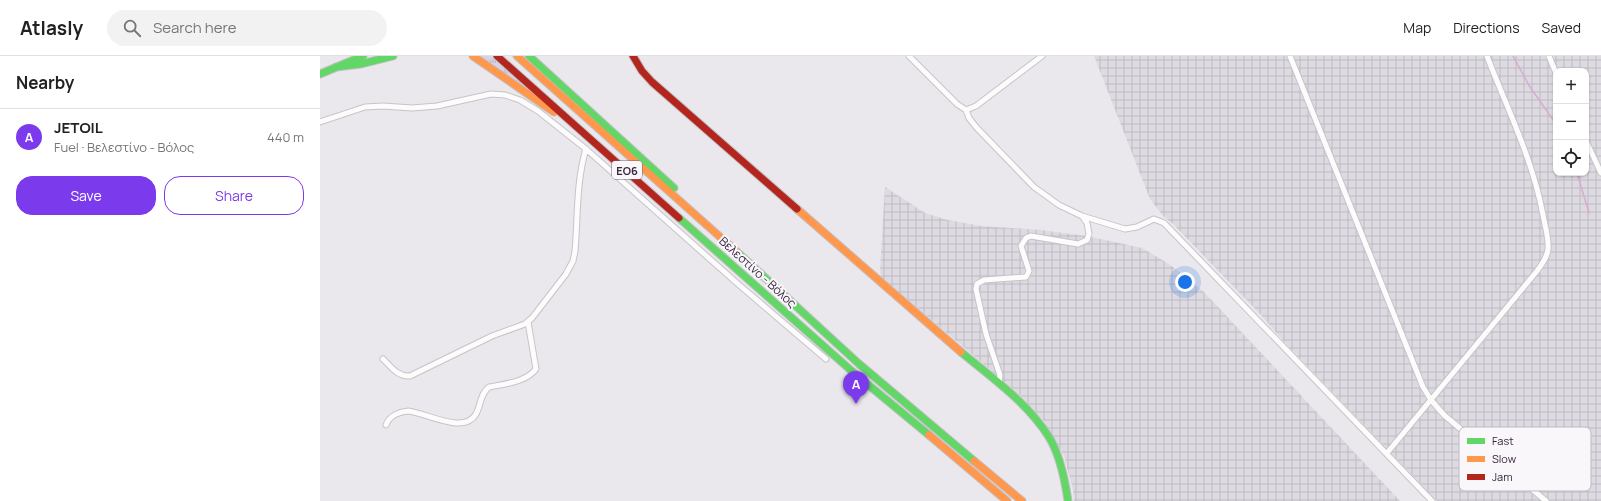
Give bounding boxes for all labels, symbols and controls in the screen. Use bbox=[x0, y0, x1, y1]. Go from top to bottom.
search box bbox=[107, 10, 387, 46]
text: Atlasly bbox=[20, 15, 83, 41]
icon: search bbox=[121, 17, 143, 39]
text: Search here bbox=[153, 17, 236, 38]
text: Map bbox=[1403, 18, 1431, 37]
text: Directions bbox=[1453, 18, 1520, 37]
text: Saved bbox=[1542, 18, 1581, 37]
map controls bbox=[1553, 68, 1589, 176]
button: + bbox=[1553, 68, 1589, 104]
text: Nearby bbox=[16, 71, 74, 94]
button: − bbox=[1553, 104, 1589, 140]
text: JETOIL bbox=[54, 117, 103, 138]
text: A bbox=[25, 128, 33, 146]
text: 440 m bbox=[267, 128, 304, 146]
text: Fuel · Βελεστίνο - Βόλος bbox=[54, 138, 194, 156]
button: locate bbox=[1553, 140, 1589, 176]
road number: ΕΟ6 bbox=[612, 161, 642, 179]
button: Save bbox=[16, 176, 156, 215]
button: Share bbox=[164, 176, 304, 215]
street label: Βελεστίνο - Βόλος bbox=[716, 233, 801, 312]
your location bbox=[1175, 272, 1195, 292]
pin: A bbox=[843, 371, 869, 404]
legend bbox=[1459, 427, 1591, 491]
text: Fast bbox=[1492, 433, 1514, 448]
text: Slow bbox=[1492, 451, 1517, 466]
text: Jam bbox=[1492, 469, 1513, 484]

